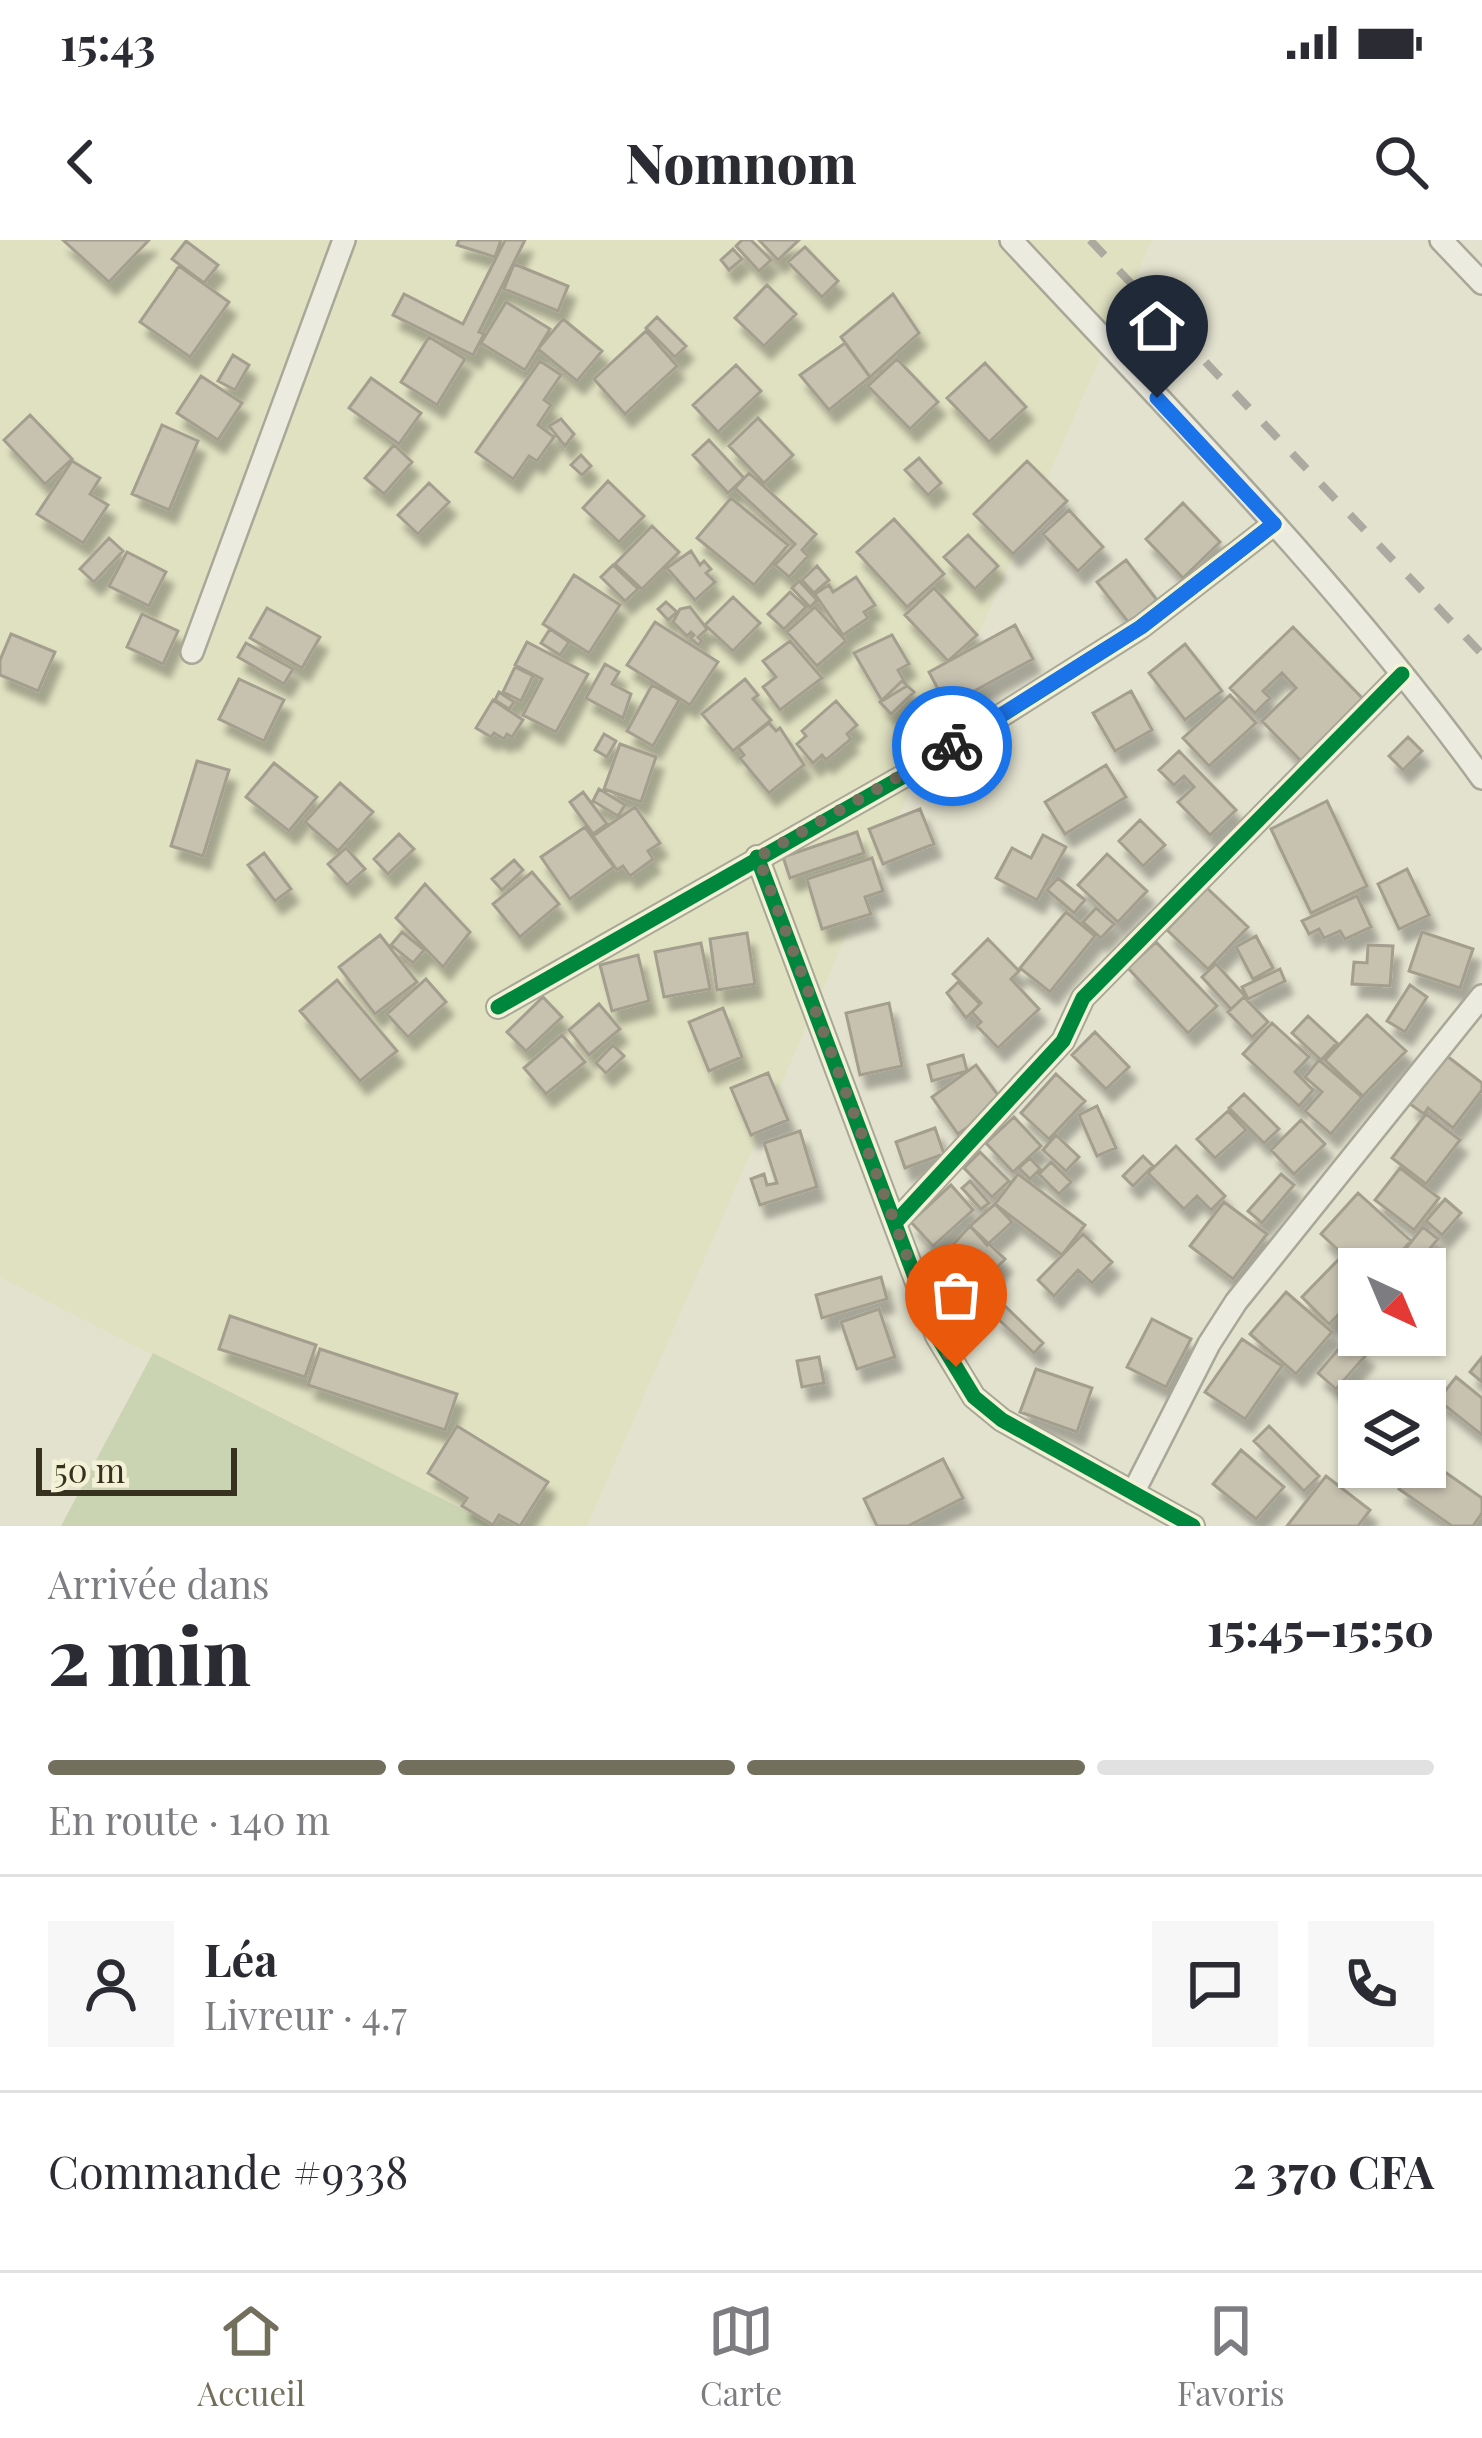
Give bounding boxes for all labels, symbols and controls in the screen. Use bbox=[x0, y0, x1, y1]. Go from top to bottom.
text: 15:43 bbox=[60, 12, 155, 72]
text: Nomnom bbox=[625, 126, 857, 198]
icon: back bbox=[48, 129, 114, 195]
icon: search bbox=[1368, 129, 1434, 195]
pin bbox=[1106, 275, 1208, 398]
icon: home bbox=[1124, 293, 1190, 359]
courier bbox=[892, 686, 1012, 806]
icon: bike bbox=[919, 713, 985, 779]
pin bbox=[905, 1244, 1007, 1367]
north arrow bbox=[1338, 1248, 1446, 1356]
map controls bbox=[1338, 1248, 1446, 1488]
icon: bag bbox=[923, 1262, 989, 1328]
button: layers bbox=[1338, 1380, 1446, 1488]
scale bar bbox=[36, 1442, 237, 1495]
text: 50 m bbox=[54, 1447, 125, 1491]
text: Arrivée dans bbox=[48, 1557, 269, 1609]
text: 15:45–15:50 bbox=[1207, 1598, 1434, 1658]
text: 2 min bbox=[48, 1602, 251, 1706]
text: En route · 140 m bbox=[48, 1793, 330, 1845]
button: person bbox=[48, 1921, 174, 2047]
button: chat bbox=[1152, 1921, 1278, 2047]
button: phone bbox=[1308, 1921, 1434, 2047]
text: Léa bbox=[204, 1928, 278, 1988]
text: Livreur · 4.7 bbox=[204, 1988, 407, 2040]
text: Commande #9338 bbox=[48, 2140, 409, 2200]
text: 2 370 CFA bbox=[1233, 2140, 1434, 2200]
tab: Accueil bbox=[197, 2298, 305, 2414]
tab: Carte bbox=[700, 2298, 782, 2414]
tab: Favoris bbox=[1177, 2298, 1285, 2414]

